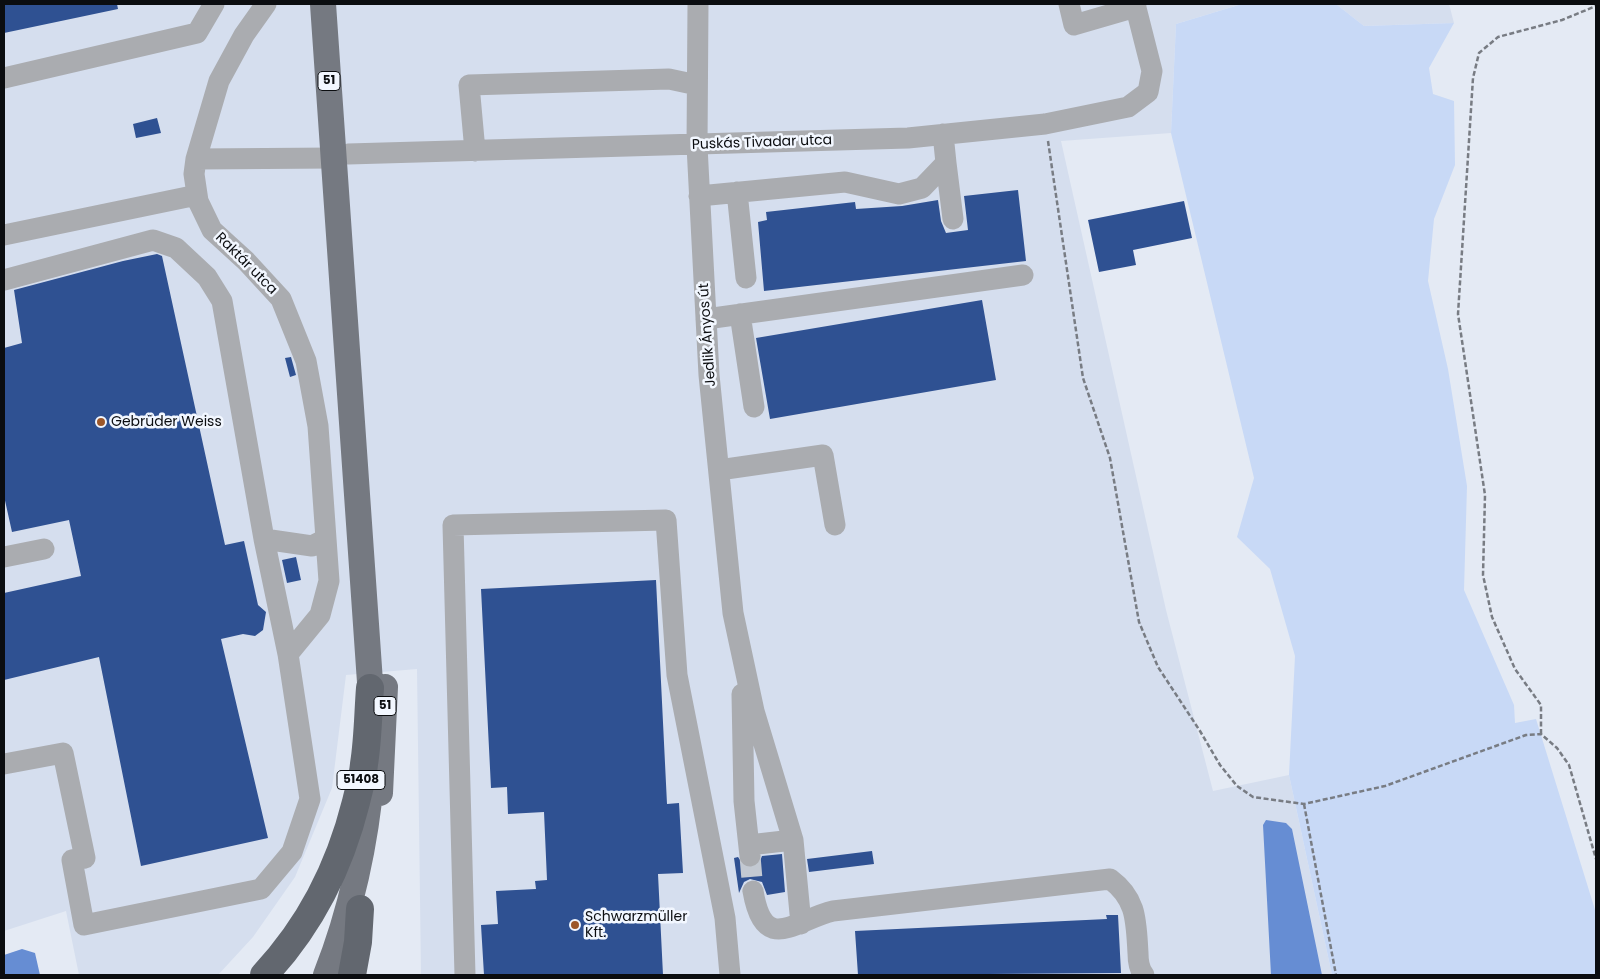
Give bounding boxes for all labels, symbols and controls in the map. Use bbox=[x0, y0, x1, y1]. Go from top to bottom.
road number: 51 bbox=[318, 72, 340, 90]
street label: Puskás Tivadar utca bbox=[692, 132, 832, 154]
street label: Raktár utca bbox=[212, 230, 280, 298]
street label: Jedlik Ányos út bbox=[696, 283, 720, 387]
place label: Gebrüder Weiss bbox=[111, 414, 222, 430]
marker: Gebrüder Weiss bbox=[95, 416, 107, 428]
road number: 51 bbox=[374, 696, 396, 716]
road number: 51408 bbox=[337, 770, 385, 790]
place label: Schwarzmüller Kft. bbox=[585, 909, 687, 942]
marker: Schwarzmüller Kft. bbox=[569, 919, 581, 931]

